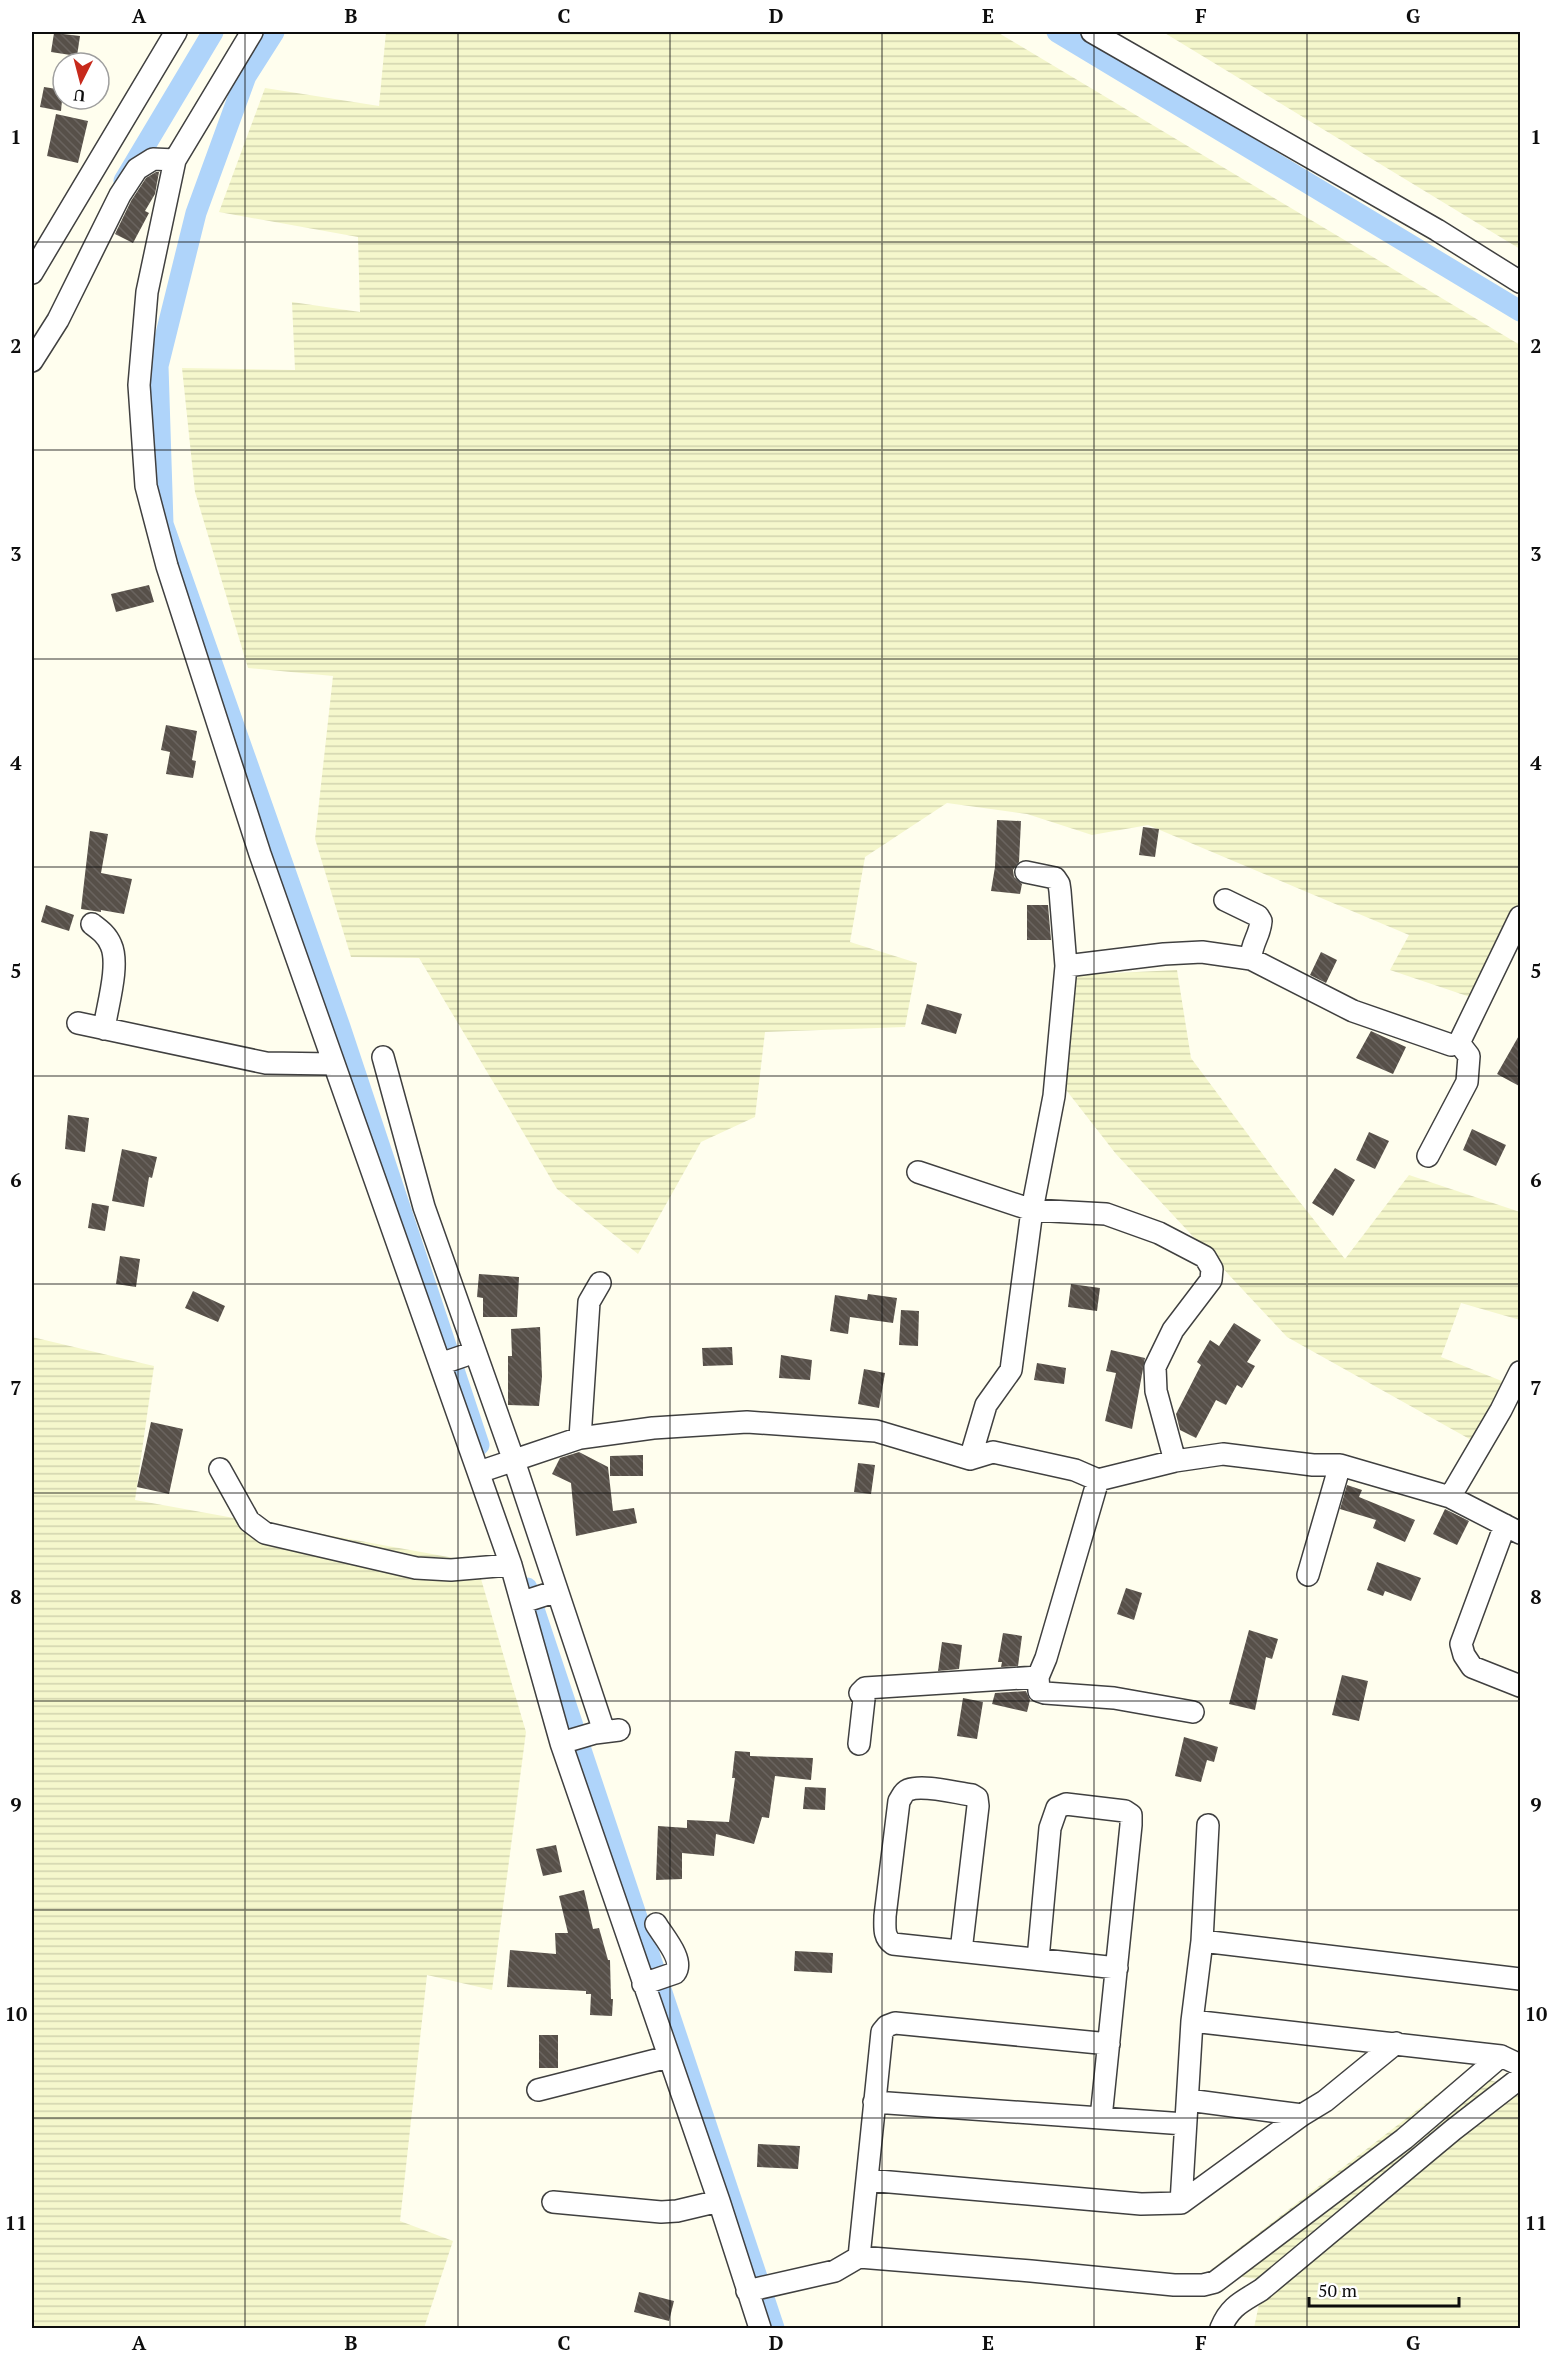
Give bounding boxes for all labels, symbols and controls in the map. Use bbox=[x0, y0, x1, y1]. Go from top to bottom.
text: A bbox=[132, 2, 147, 29]
text: B bbox=[345, 2, 358, 29]
text: C bbox=[557, 2, 571, 29]
text: D bbox=[769, 2, 783, 29]
text: E bbox=[982, 2, 994, 29]
text: F bbox=[1195, 2, 1207, 29]
text: G bbox=[1406, 2, 1420, 29]
north arrow bbox=[51, 51, 111, 111]
text: U bbox=[72, 84, 86, 107]
text: 1 bbox=[10, 123, 22, 150]
text: 1 bbox=[1530, 123, 1542, 150]
text: 2 bbox=[10, 332, 22, 359]
text: 2 bbox=[1530, 332, 1542, 359]
text: 3 bbox=[10, 540, 22, 567]
text: 3 bbox=[1530, 540, 1542, 567]
text: 4 bbox=[10, 749, 22, 776]
text: 4 bbox=[1530, 749, 1542, 776]
text: 5 bbox=[10, 957, 22, 984]
text: 5 bbox=[1530, 957, 1542, 984]
text: 6 bbox=[10, 1166, 22, 1193]
text: 6 bbox=[1530, 1166, 1542, 1193]
text: 7 bbox=[10, 1374, 22, 1401]
text: 7 bbox=[1530, 1374, 1542, 1401]
text: 8 bbox=[10, 1583, 22, 1610]
text: 8 bbox=[1530, 1583, 1542, 1610]
text: 9 bbox=[10, 1791, 22, 1818]
text: 9 bbox=[1530, 1791, 1542, 1818]
text: 10 bbox=[5, 2000, 27, 2027]
text: 10 bbox=[1525, 2000, 1547, 2027]
text: 11 bbox=[5, 2209, 27, 2236]
text: 11 bbox=[1525, 2209, 1547, 2236]
scale bar bbox=[1309, 2270, 1459, 2308]
text: 50 m bbox=[1318, 2278, 1358, 2302]
text: A bbox=[132, 2329, 147, 2356]
text: B bbox=[345, 2329, 358, 2356]
text: C bbox=[557, 2329, 571, 2356]
text: D bbox=[769, 2329, 783, 2356]
text: E bbox=[982, 2329, 994, 2356]
text: F bbox=[1195, 2329, 1207, 2356]
text: G bbox=[1406, 2329, 1420, 2356]

